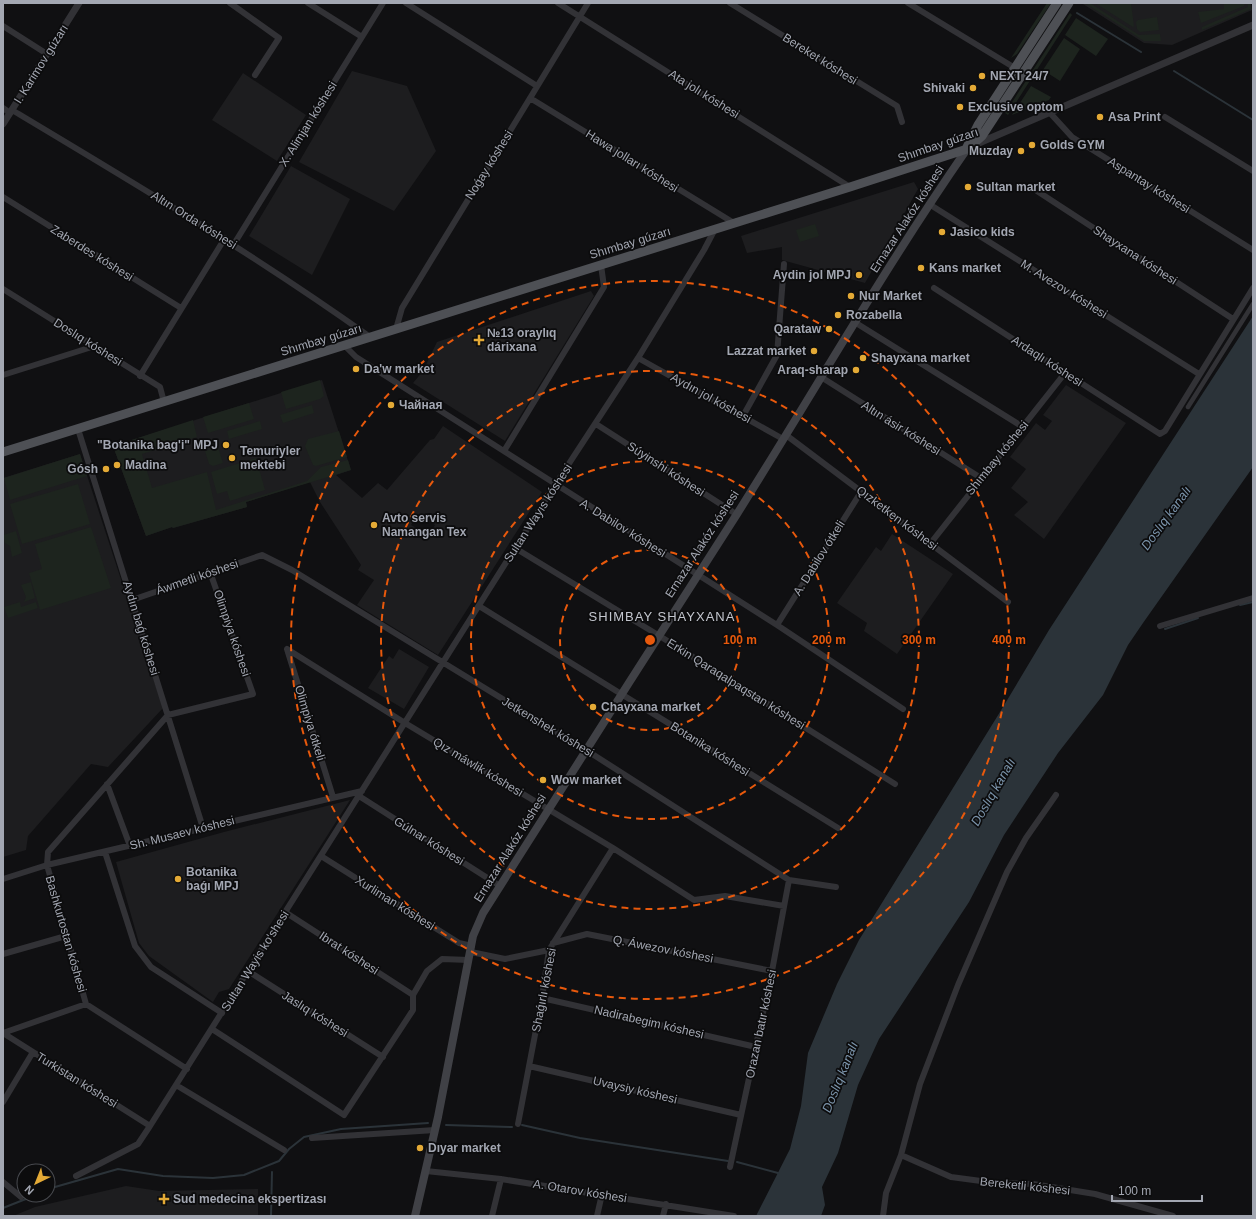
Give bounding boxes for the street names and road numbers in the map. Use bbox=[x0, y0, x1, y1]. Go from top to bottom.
street label: I. Karimov gúzarı bbox=[11, 22, 71, 106]
street label: Bereket kóshesi bbox=[780, 30, 860, 88]
street label: Ata jolı kóshesi bbox=[666, 67, 742, 121]
street label: X. Alimjan kóshesi bbox=[276, 79, 340, 169]
street label: Shımbay gúzarı bbox=[896, 125, 980, 165]
street label: Hawa jolları kóshesi bbox=[583, 127, 681, 195]
street label: Noǵay kóshesi bbox=[462, 128, 516, 202]
street label: Aspantay kóshesi bbox=[1105, 154, 1193, 216]
street label: Ernazar Alakóz kóshesi bbox=[867, 163, 947, 275]
street label: Altın Orda kóshesi bbox=[149, 188, 239, 252]
street label: Zaberdes kóshesi bbox=[48, 222, 136, 284]
street label: Shayxana kóshesi bbox=[1090, 223, 1180, 287]
street label: Shımbay gúzarı bbox=[588, 224, 672, 262]
street label: M. Avezov kóshesi bbox=[1018, 257, 1110, 321]
street label: Doslıq kóshesi bbox=[51, 315, 125, 369]
street label: Shımbay gúzarı bbox=[279, 321, 363, 359]
street label: Ardaqlı kóshesi bbox=[1009, 333, 1085, 389]
street label: Aydın jol kóshesi bbox=[668, 370, 754, 426]
street label: Altın ásir kóshesi bbox=[859, 398, 943, 458]
street label: Shımbay kóshesi bbox=[963, 418, 1031, 498]
street label: Súyinshi kóshesi bbox=[625, 439, 707, 499]
street label: Sultan Wayıs kóshesi bbox=[501, 461, 575, 565]
street label: Qızketken kóshesi bbox=[854, 483, 940, 553]
street label: Ernazar Alakóz kóshesi bbox=[662, 488, 742, 600]
street label: A. Dabilov kóshesi bbox=[577, 496, 669, 560]
street label: A. Dabilov ótkeli bbox=[790, 518, 848, 598]
street label: Áwmetli kóshesi bbox=[154, 555, 240, 598]
street label: Aydın baǵ kóshesi bbox=[120, 579, 162, 677]
street label: Olimpiya kóshesi bbox=[211, 588, 253, 678]
street label: Erkin Qaraqalpaqstan kóshesi bbox=[664, 636, 808, 732]
street label: Olimpiya ótkeli bbox=[292, 684, 328, 762]
street label: Jetkenshek kóshesi bbox=[500, 694, 596, 760]
street label: Botanika kóshesi bbox=[668, 719, 752, 779]
street label: Qız máwlik kóshesi bbox=[430, 735, 526, 799]
street label: Ernazar Alakóz kóshesi bbox=[471, 791, 549, 905]
street label: Sh. Musaev kóshesi bbox=[128, 813, 236, 853]
street label: Gúlnar kóshesi bbox=[391, 814, 467, 868]
street label: Xurliman kóshesi bbox=[353, 873, 437, 933]
street label: Bashkurtostan kóshesi bbox=[43, 874, 89, 994]
street label: Sultan Wayis ko'shesi bbox=[218, 908, 292, 1014]
street label: Ibrat kóshesi bbox=[317, 929, 381, 977]
street label: Q. Áwezov kóshesi bbox=[612, 931, 715, 966]
street label: Shaǵırlı kóshesi bbox=[529, 947, 559, 1033]
street label: Orazan batır kóshesi bbox=[743, 968, 779, 1080]
street label: Jaslıq kóshesi bbox=[279, 988, 351, 1040]
street label: Nadirabegim kóshesi bbox=[593, 1003, 705, 1041]
street label: Turkistan kóshesi bbox=[34, 1049, 120, 1111]
street label: Uvaysiy kóshesi bbox=[592, 1074, 678, 1106]
street label: Bereketli kóshesi bbox=[979, 1174, 1071, 1198]
street label: A. Otarov kóshesi bbox=[532, 1177, 628, 1205]

